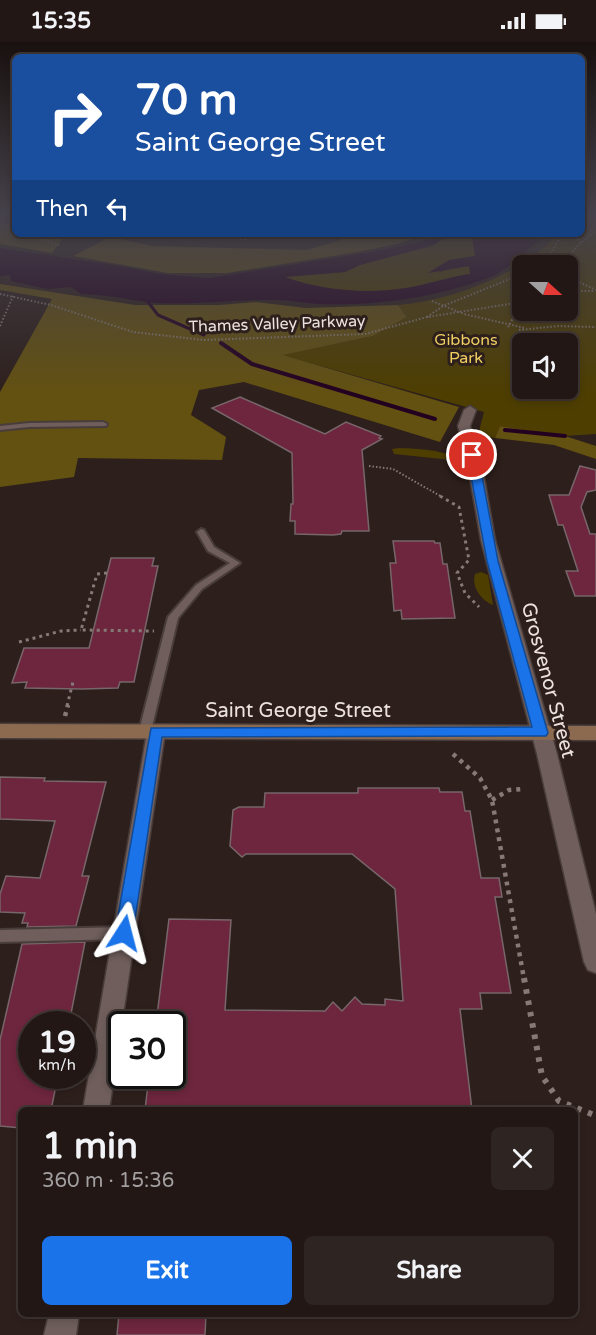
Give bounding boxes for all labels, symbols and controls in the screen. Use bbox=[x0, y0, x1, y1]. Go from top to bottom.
text: 15:35 bbox=[30, 8, 91, 34]
text: 70 m bbox=[135, 75, 237, 126]
icon: right bbox=[36, 78, 114, 156]
text: Saint George Street bbox=[135, 126, 386, 159]
icon: left bbox=[101, 192, 134, 225]
text: Then bbox=[36, 196, 89, 222]
north arrow bbox=[512, 255, 578, 321]
map controls bbox=[512, 255, 578, 399]
street label: Thames Valley Parkway bbox=[188, 311, 366, 337]
park label: Gibbons Park bbox=[434, 330, 498, 368]
button: sound bbox=[512, 333, 578, 399]
pin bbox=[446, 429, 497, 480]
icon: arrive bbox=[455, 438, 488, 471]
street label: Grosvenor Street bbox=[516, 600, 580, 761]
street label: Saint George Street bbox=[205, 699, 391, 723]
position arrow bbox=[92, 901, 156, 965]
speed limit sign: 30 bbox=[108, 1011, 186, 1089]
text: 19 bbox=[38, 1024, 76, 1061]
text: km/h bbox=[38, 1056, 76, 1074]
text: 1 min bbox=[42, 1125, 138, 1168]
button: close bbox=[491, 1127, 554, 1190]
text: 360 m · 15:36 bbox=[42, 1169, 174, 1193]
button: Exit bbox=[42, 1236, 292, 1305]
button: Share bbox=[304, 1236, 554, 1305]

